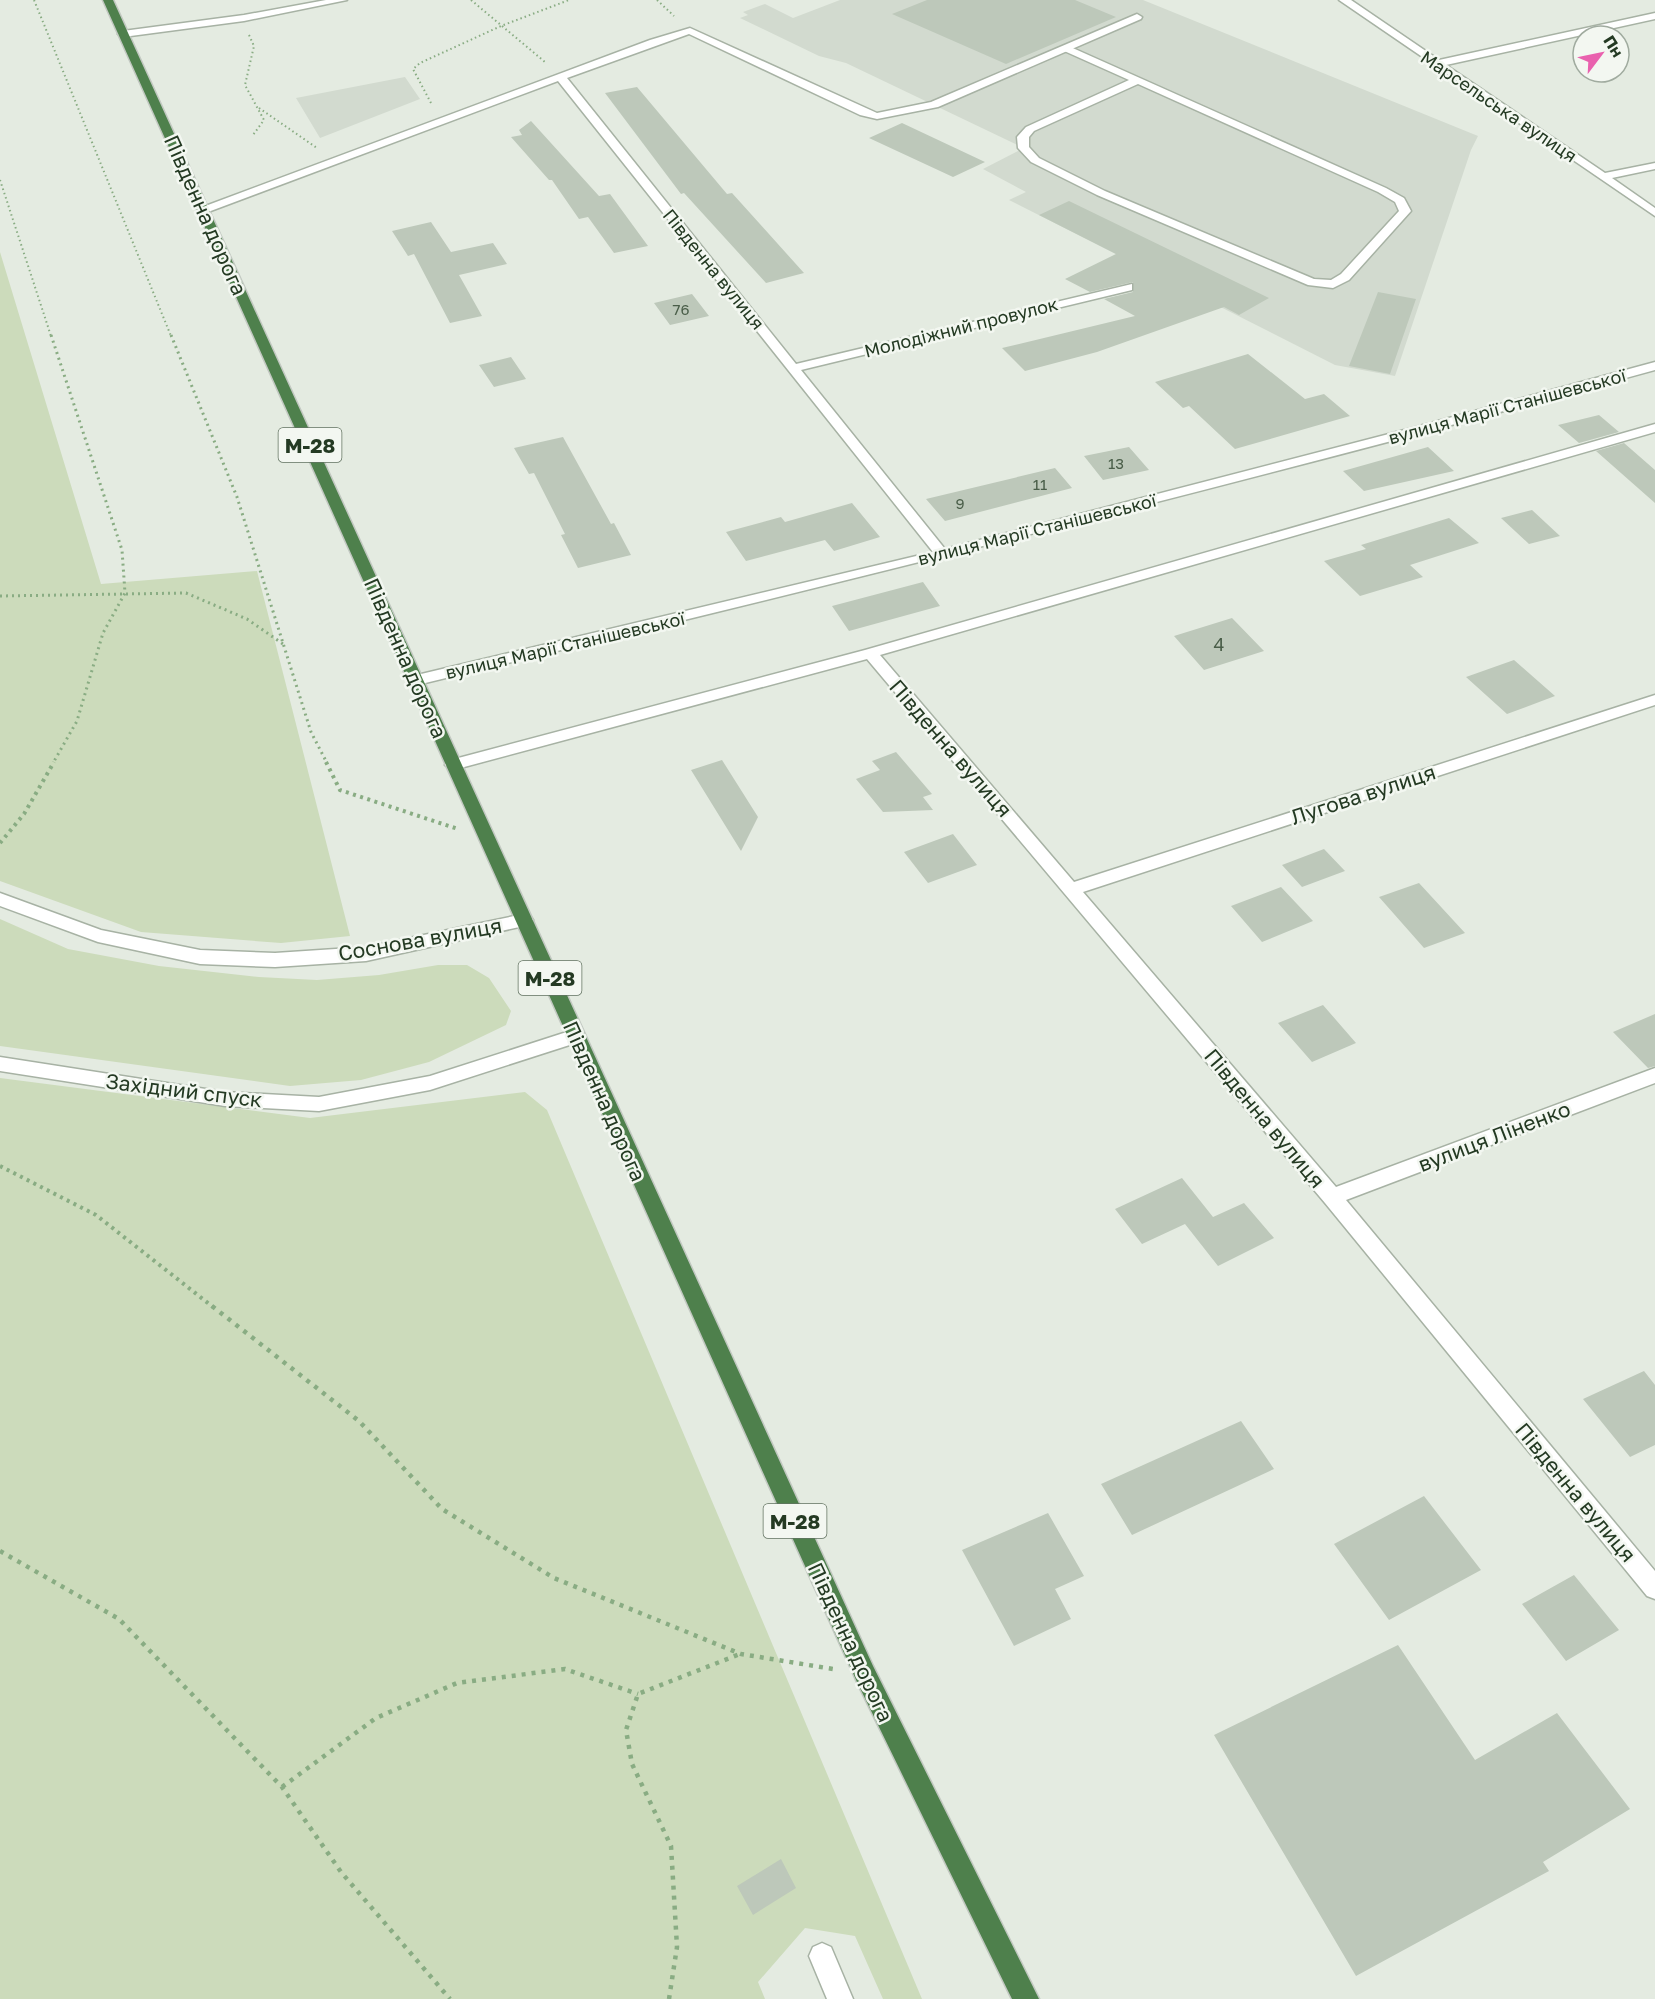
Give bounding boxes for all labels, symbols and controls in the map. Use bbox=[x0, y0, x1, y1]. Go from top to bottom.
north arrow bbox=[1571, 24, 1631, 84]
text: Пн bbox=[1599, 32, 1628, 61]
street label: Марсельська вулиця bbox=[1417, 46, 1581, 166]
street label: Південна дорога bbox=[159, 131, 253, 299]
street label: Південна вулиця bbox=[659, 204, 769, 334]
street label: Молодіжний провулок bbox=[862, 292, 1060, 362]
house number: 76 bbox=[672, 300, 690, 318]
street label: вулиця Марії Станішевської bbox=[1386, 363, 1629, 448]
road number: М-28 bbox=[278, 428, 342, 462]
house number: 13 bbox=[1108, 454, 1124, 472]
house number: 11 bbox=[1033, 475, 1047, 493]
street label: вулиця Марії Станішевської bbox=[916, 488, 1160, 569]
house number: 9 bbox=[955, 494, 965, 512]
street label: Південна дорога bbox=[359, 574, 453, 742]
street label: вулиця Марії Станішевської bbox=[443, 606, 688, 683]
house number: 4 bbox=[1214, 633, 1225, 655]
street label: Південна вулиця bbox=[884, 674, 1018, 822]
street label: Лугова вулиця bbox=[1287, 758, 1439, 830]
street label: Соснова вулиця bbox=[336, 912, 504, 966]
road number: М-28 bbox=[518, 961, 582, 995]
street label: Південна дорога bbox=[558, 1017, 652, 1185]
street label: Південна вулиця bbox=[1199, 1043, 1331, 1193]
street label: Західний спуск bbox=[104, 1067, 264, 1113]
street label: вулиця Ліненко bbox=[1414, 1095, 1574, 1177]
street label: Південна вулиця bbox=[1510, 1417, 1642, 1567]
road number: М-28 bbox=[764, 1504, 826, 1538]
street label: Південна дорога bbox=[803, 1558, 899, 1726]

